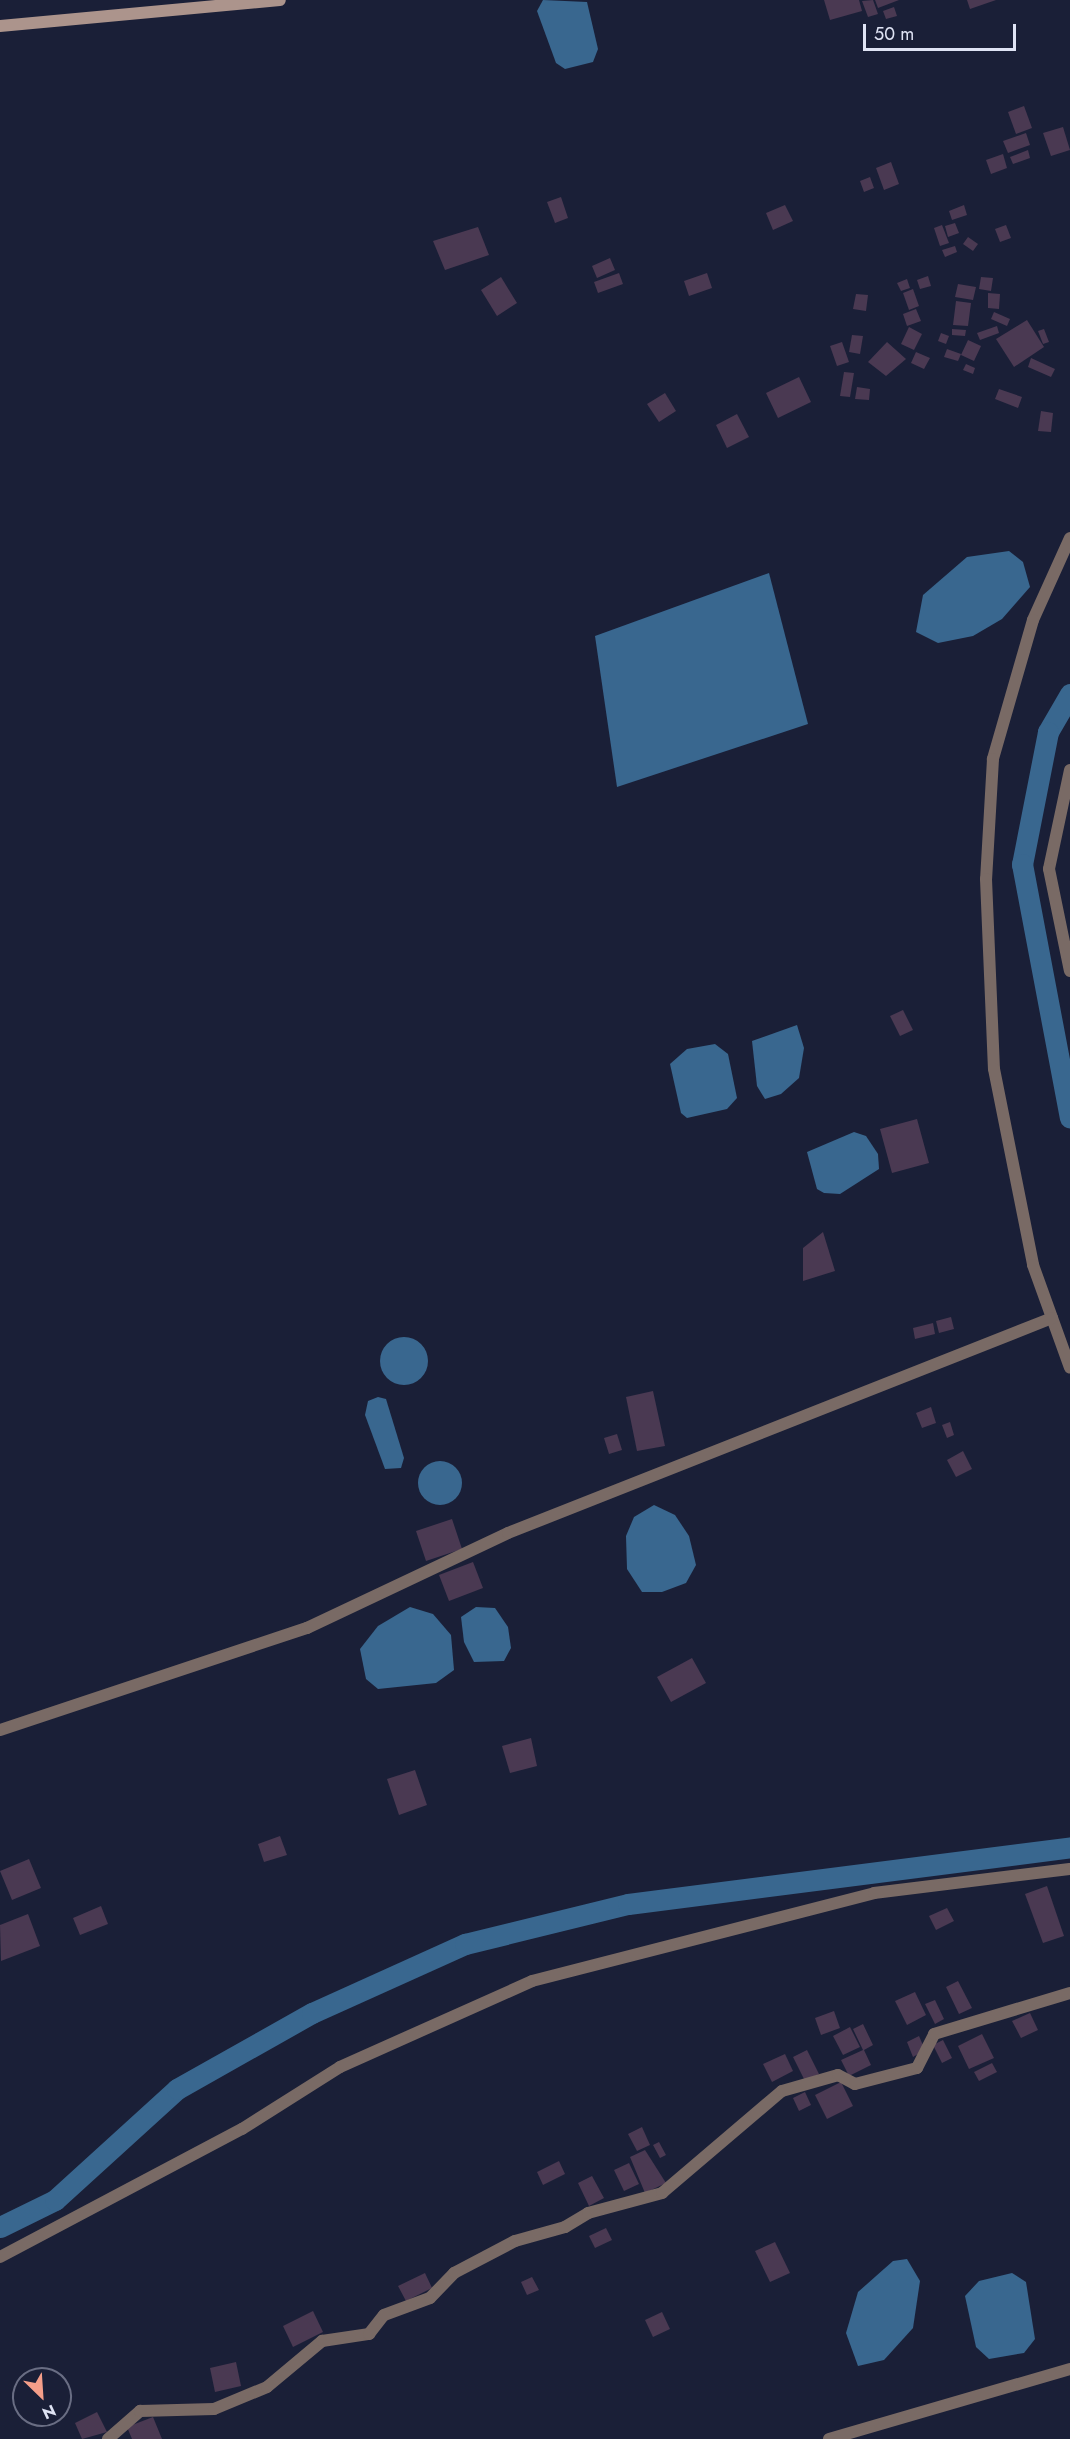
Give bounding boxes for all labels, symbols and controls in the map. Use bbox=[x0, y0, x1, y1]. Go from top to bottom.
scale bar bbox=[866, 12, 1019, 50]
text: 50 m bbox=[874, 21, 914, 47]
north arrow bbox=[12, 2367, 72, 2427]
text: N bbox=[38, 2399, 60, 2425]

